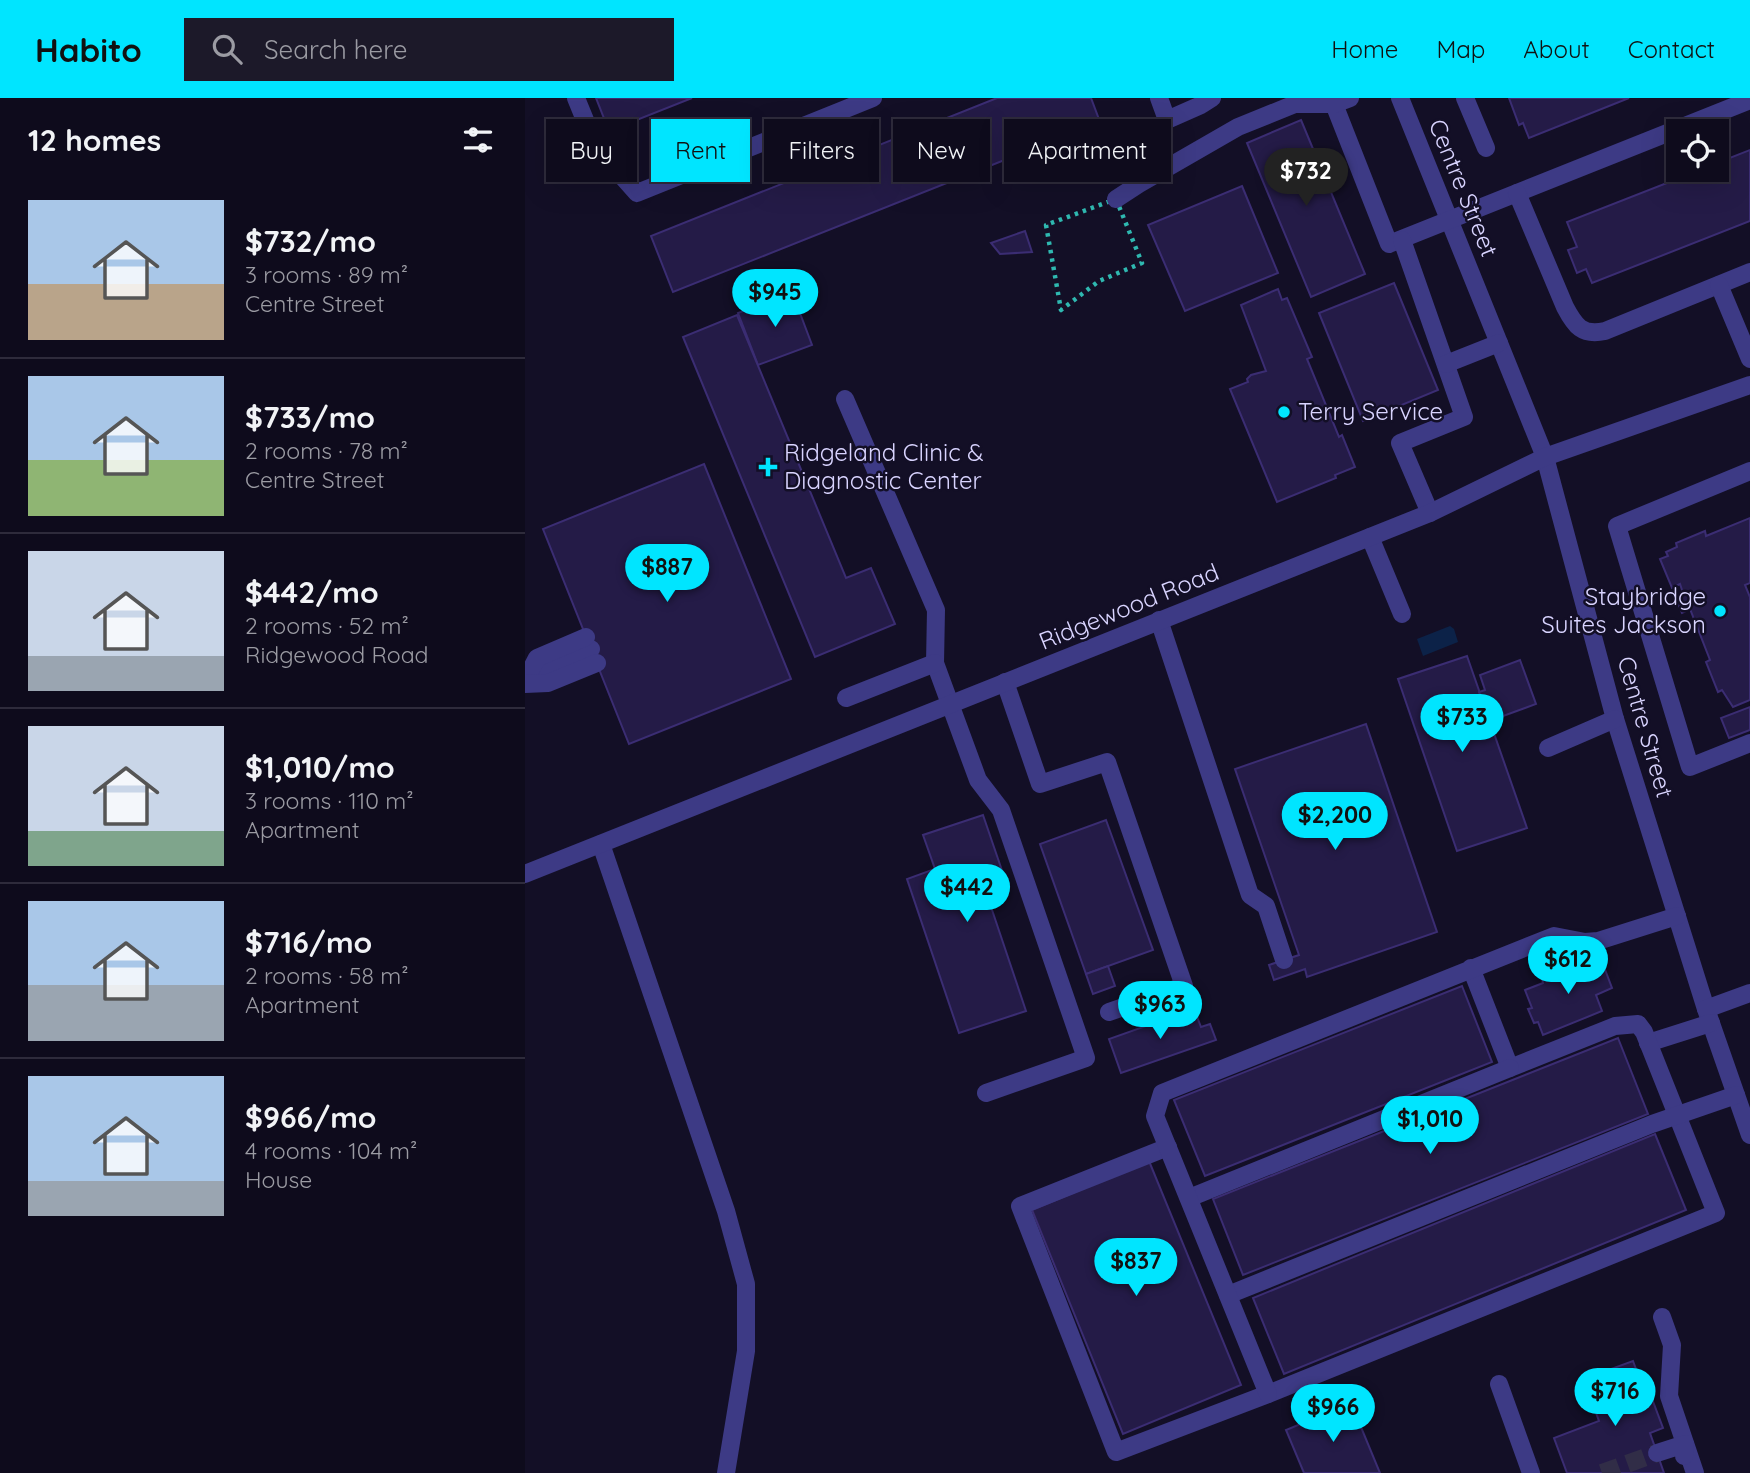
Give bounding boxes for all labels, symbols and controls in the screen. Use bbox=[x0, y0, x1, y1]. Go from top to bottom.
search box bbox=[184, 18, 674, 81]
text: Habito bbox=[35, 29, 142, 70]
icon: search bbox=[208, 30, 246, 68]
text: Search here bbox=[264, 33, 407, 66]
text: Home bbox=[1331, 34, 1398, 64]
text: Map bbox=[1436, 34, 1485, 64]
text: About bbox=[1523, 34, 1590, 64]
text: Contact bbox=[1628, 34, 1715, 64]
street label: Centre Street bbox=[1423, 114, 1505, 261]
chip: Buy bbox=[546, 119, 637, 182]
chip: Rent bbox=[651, 119, 750, 182]
chip: Filters bbox=[764, 119, 879, 182]
chip: New bbox=[893, 119, 990, 182]
chip: Apartment bbox=[1004, 119, 1171, 182]
map controls bbox=[1666, 119, 1729, 182]
button: locate bbox=[1666, 119, 1729, 182]
text: 12 homes bbox=[28, 121, 161, 159]
icon: filters bbox=[459, 121, 497, 159]
pin: $732 bbox=[1265, 148, 1347, 208]
text: $732 bbox=[1280, 156, 1332, 185]
text: $732/mo bbox=[245, 222, 376, 260]
icon: home bbox=[84, 228, 168, 312]
text: 3 rooms · 89 m² bbox=[245, 260, 408, 289]
pin: $945 bbox=[734, 270, 816, 329]
text: $945 bbox=[748, 277, 802, 306]
text: Centre Street bbox=[245, 289, 385, 318]
place label: Terry Service bbox=[1298, 396, 1443, 426]
text: $733/mo bbox=[245, 398, 375, 436]
icon: home bbox=[84, 404, 168, 488]
marker: Terry Service bbox=[1276, 404, 1292, 420]
text: 2 rooms · 78 m² bbox=[245, 436, 408, 465]
place label: Ridgeland Clinic & Diagnostic Center bbox=[784, 437, 983, 495]
marker: Ridgeland Clinic & Diagnostic Center bbox=[758, 457, 778, 477]
text: Centre Street bbox=[245, 465, 385, 494]
pin: $887 bbox=[626, 545, 708, 604]
text: $887 bbox=[641, 552, 693, 581]
street label: Ridgewood Road bbox=[1034, 556, 1223, 656]
text: $442/mo bbox=[245, 573, 379, 611]
icon: home bbox=[84, 579, 168, 663]
place label: Staybridge Suites Jackson bbox=[1541, 581, 1706, 639]
marker: Staybridge Suites Jackson bbox=[1712, 603, 1728, 619]
text: 2 rooms · 52 m² bbox=[245, 611, 409, 640]
text: Ridgewood Road bbox=[245, 640, 429, 669]
street label: Centre Street bbox=[1611, 653, 1680, 801]
pin: $733 bbox=[1421, 694, 1503, 754]
text: $733 bbox=[1436, 702, 1488, 731]
text: $1,010/mo bbox=[245, 748, 395, 786]
icon: home bbox=[84, 754, 168, 838]
text: 3 rooms · 110 m² bbox=[245, 786, 414, 815]
pin: $2,200 bbox=[1278, 792, 1392, 852]
text: $2,200 bbox=[1298, 800, 1372, 829]
text: Apartment bbox=[245, 815, 359, 844]
pin: $442 bbox=[926, 864, 1008, 924]
text: $442 bbox=[940, 872, 994, 901]
text: $716/mo bbox=[245, 923, 372, 961]
icon: home bbox=[84, 929, 168, 1013]
pin: $612 bbox=[1527, 936, 1609, 996]
text: $612 bbox=[1544, 944, 1592, 973]
text: 2 rooms · 58 m² bbox=[245, 961, 408, 990]
pin: $963 bbox=[1119, 982, 1201, 1041]
text: $963 bbox=[1134, 989, 1186, 1018]
text: Apartment bbox=[245, 990, 359, 1019]
pin: $1,010 bbox=[1373, 1096, 1487, 1156]
text: $966/mo bbox=[245, 1098, 377, 1136]
icon: home bbox=[84, 1104, 168, 1188]
text: $1,010 bbox=[1397, 1104, 1463, 1133]
text: 4 rooms · 104 m² bbox=[245, 1136, 417, 1165]
text: House bbox=[245, 1165, 312, 1194]
pin: $837 bbox=[1095, 1238, 1177, 1298]
text: $837 bbox=[1110, 1246, 1162, 1275]
pin: $716 bbox=[1574, 1368, 1656, 1428]
text: $716 bbox=[1591, 1376, 1639, 1405]
pin: $966 bbox=[1292, 1384, 1374, 1444]
text: $966 bbox=[1307, 1392, 1359, 1421]

